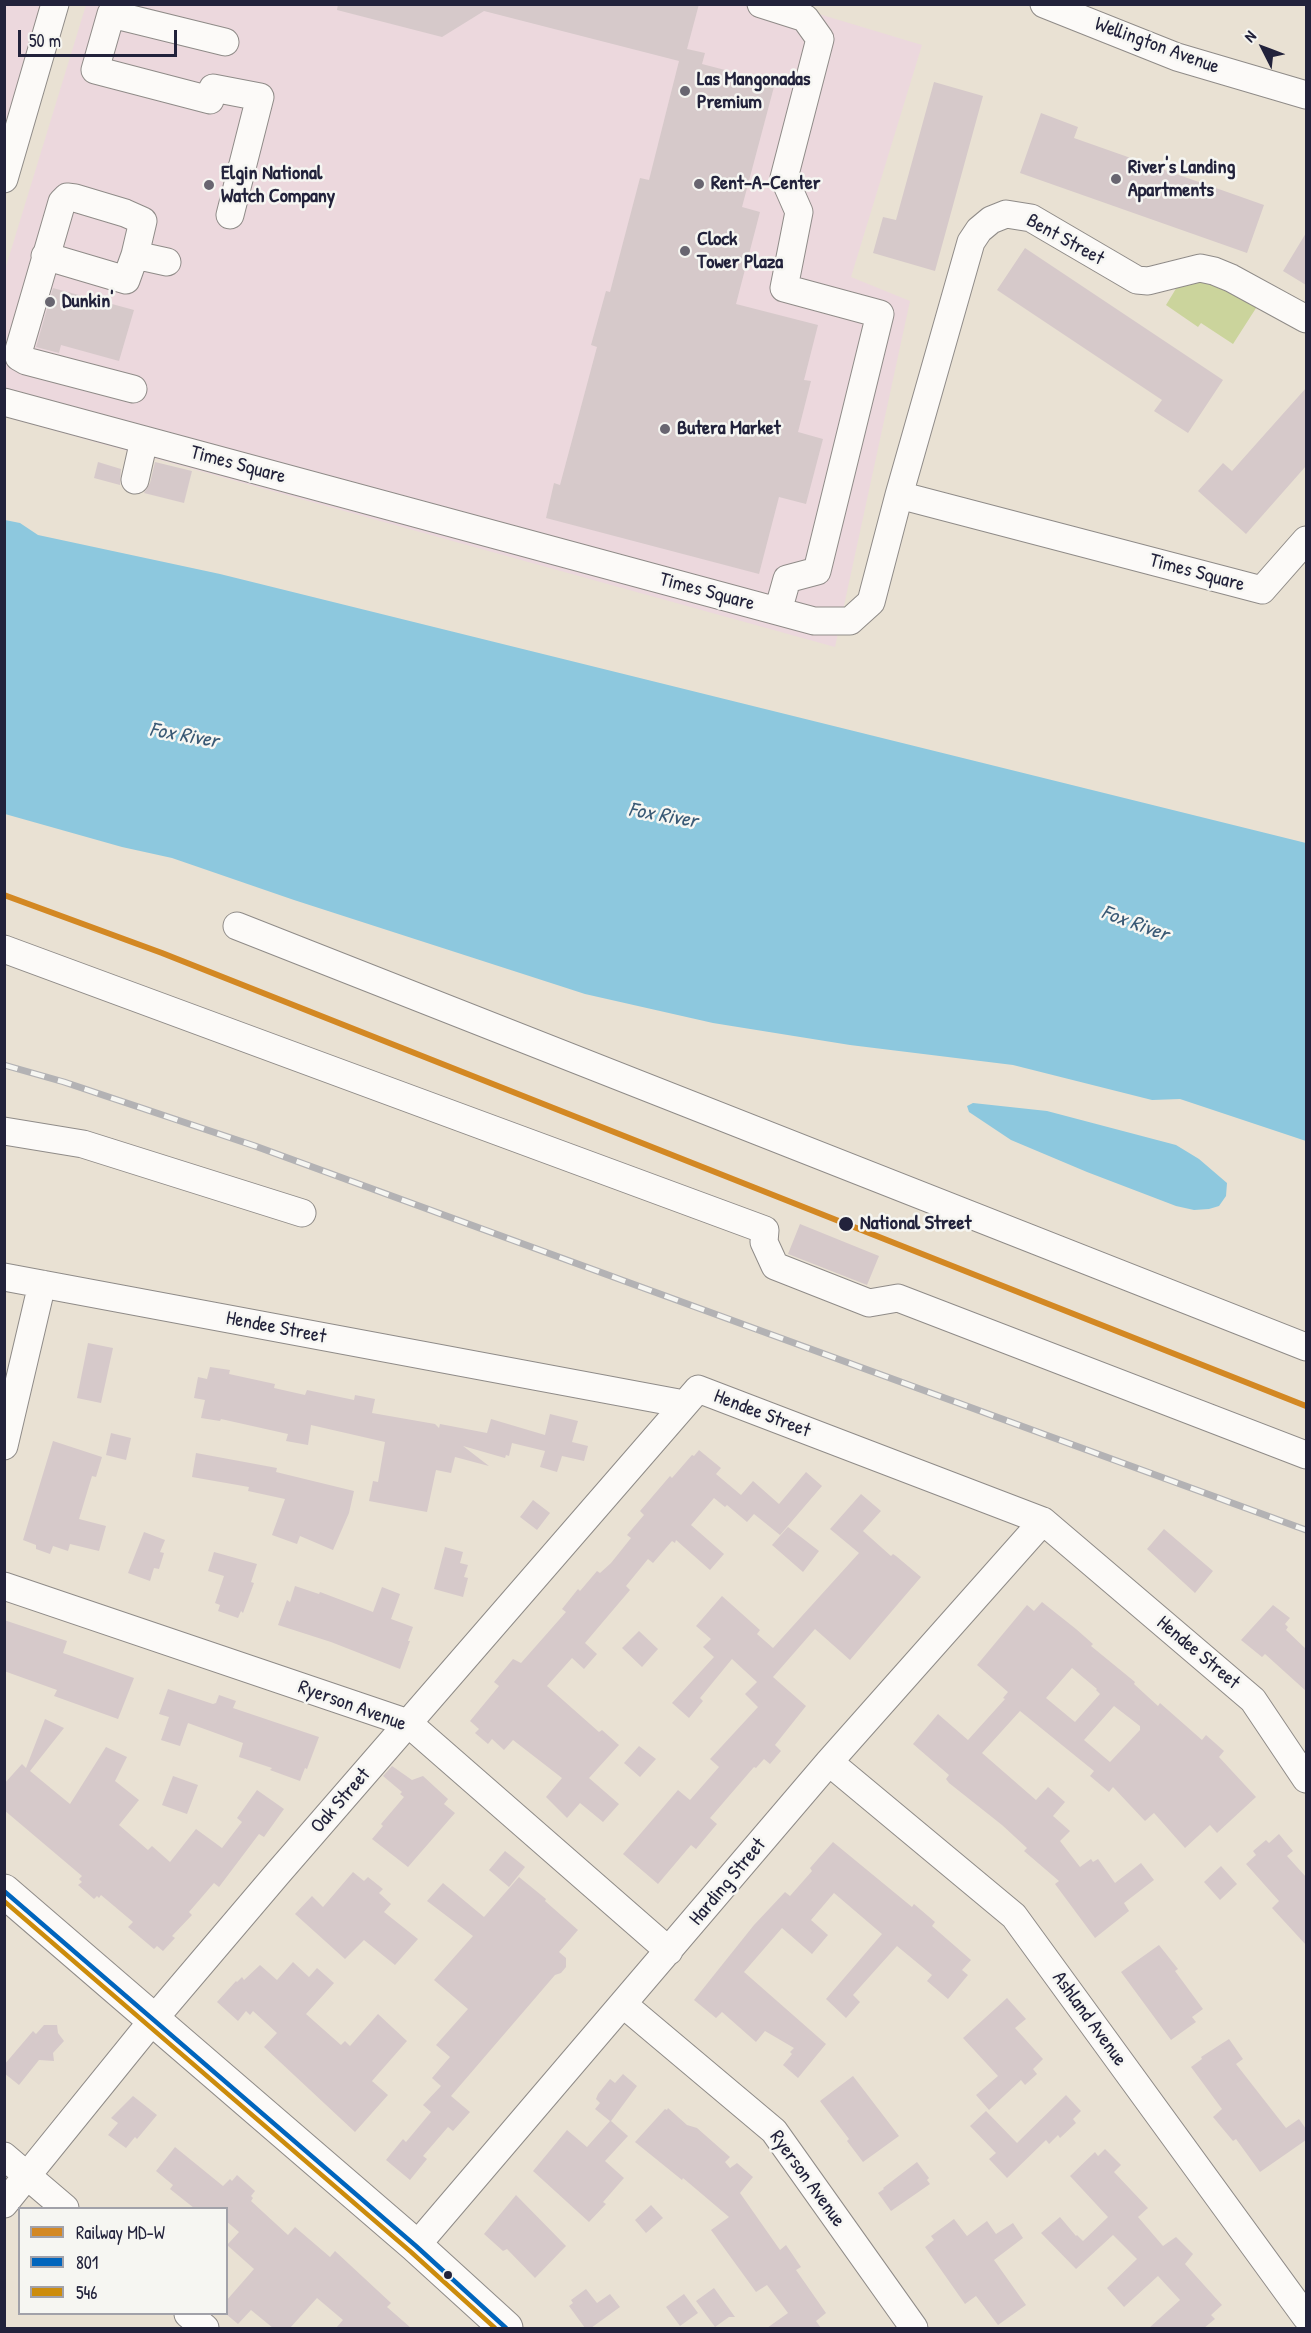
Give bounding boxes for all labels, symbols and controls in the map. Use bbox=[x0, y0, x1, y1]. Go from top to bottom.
street label: Wellington Avenue bbox=[1092, 12, 1222, 80]
scale bar bbox=[21, 18, 180, 56]
north arrow bbox=[1233, 18, 1293, 78]
text: N bbox=[1239, 25, 1261, 46]
text: 50 m bbox=[29, 28, 61, 53]
place label: Las Mangonadas Premium bbox=[697, 68, 811, 115]
marker: Las Mangonadas Premium bbox=[678, 84, 692, 98]
place label: River's Landing Apartments bbox=[1128, 156, 1235, 203]
place label: Elgin National Watch Company bbox=[221, 162, 335, 209]
place label: Rent-A-Center bbox=[711, 172, 820, 196]
marker: River's Landing Apartments bbox=[1109, 172, 1123, 186]
marker: Rent-A-Center bbox=[692, 177, 706, 191]
marker: Elgin National Watch Company bbox=[202, 178, 216, 192]
street label: Bent Street bbox=[1022, 209, 1108, 271]
place label: Clock Tower Plaza bbox=[697, 228, 783, 275]
marker: Clock Tower Plaza bbox=[678, 244, 692, 258]
place label: Dunkin' bbox=[62, 290, 114, 314]
marker: Dunkin' bbox=[43, 295, 57, 309]
place label: Butera Market bbox=[677, 417, 781, 441]
marker: Butera Market bbox=[658, 422, 672, 436]
street label: Times Square bbox=[188, 441, 288, 489]
street label: Times Square bbox=[1147, 549, 1247, 597]
street label: Times Square bbox=[657, 568, 757, 616]
water label: Fox River bbox=[148, 718, 220, 754]
water label: Fox River bbox=[627, 798, 699, 834]
water label: Fox River bbox=[1098, 900, 1172, 948]
place label: National Street bbox=[860, 1212, 971, 1236]
marker: National Street bbox=[837, 1215, 855, 1233]
street label: Hendee Street bbox=[224, 1307, 328, 1349]
street label: Hendee Street bbox=[710, 1385, 814, 1443]
street label: Hendee Street bbox=[1152, 1611, 1244, 1695]
street label: Ryerson Avenue bbox=[295, 1675, 409, 1737]
street label: Oak Street bbox=[306, 1764, 376, 1838]
street label: Harding Street bbox=[685, 1834, 771, 1930]
street label: Ashland Avenue bbox=[1047, 1967, 1131, 2071]
street label: Ryerson Avenue bbox=[764, 2126, 850, 2232]
legend bbox=[18, 2207, 228, 2315]
text: Railway MD-W bbox=[76, 2220, 165, 2245]
text: 801 bbox=[76, 2250, 98, 2275]
unlabelled marker bbox=[442, 2269, 454, 2281]
text: 546 bbox=[76, 2280, 98, 2305]

